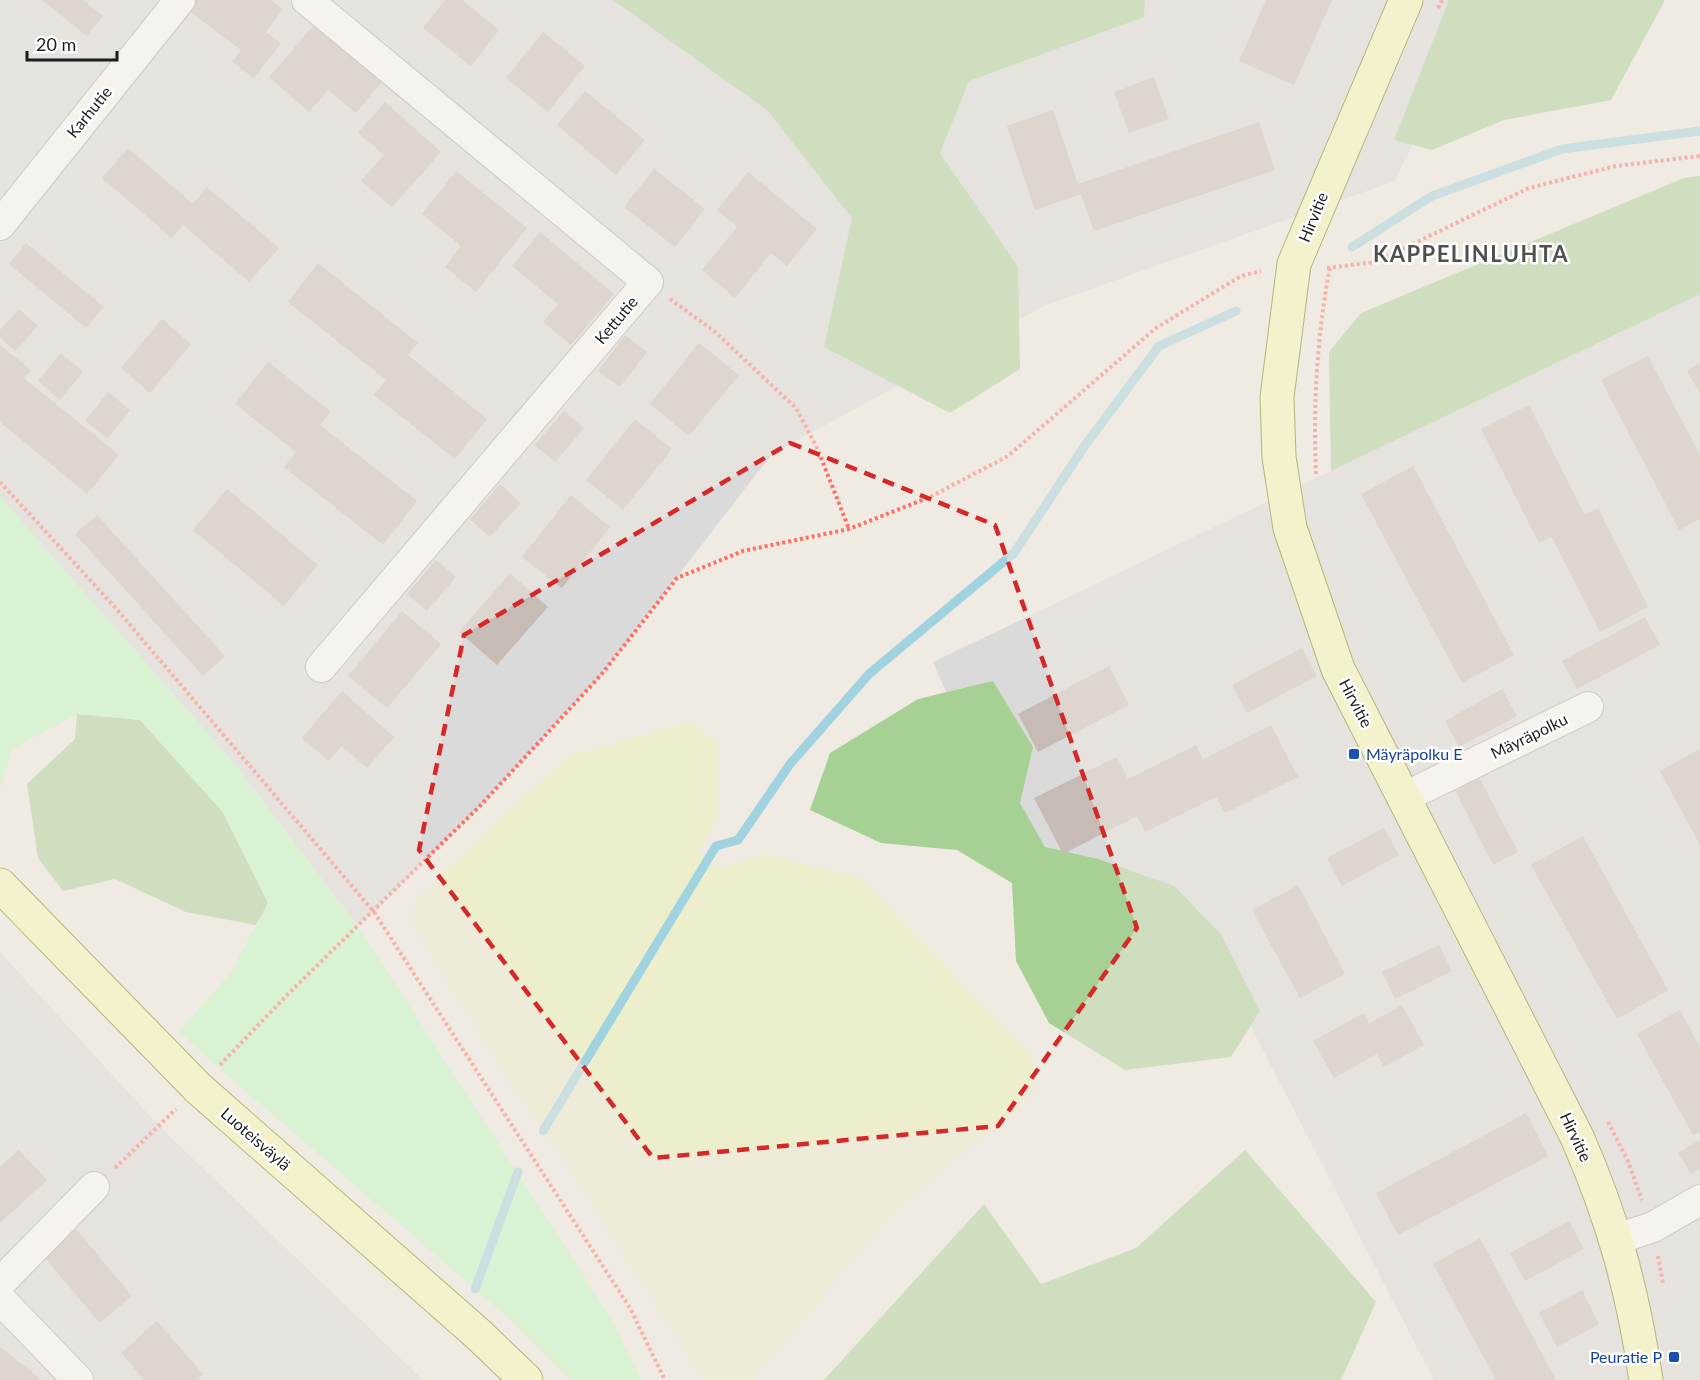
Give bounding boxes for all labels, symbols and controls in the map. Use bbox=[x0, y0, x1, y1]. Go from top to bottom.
scale bar bbox=[27, 24, 117, 62]
text: 20 m bbox=[36, 33, 76, 55]
street label: Karhutie bbox=[62, 82, 115, 141]
street label: Hirvitie bbox=[1294, 189, 1331, 245]
district label: KAPPELINLUHTA bbox=[1373, 240, 1569, 267]
street label: Kettutie bbox=[590, 292, 641, 347]
street label: Hirvitie bbox=[1336, 675, 1377, 730]
street label: Mäyräpolku bbox=[1487, 709, 1570, 762]
place label: Mäyräpolku E bbox=[1366, 744, 1462, 763]
marker: Mäyräpolku E bbox=[1347, 747, 1361, 761]
street label: Luoteisväylä bbox=[218, 1103, 295, 1174]
street label: Hirvitie bbox=[1557, 1109, 1596, 1164]
place label: Peuratie P bbox=[1590, 1347, 1662, 1366]
marker: Peuratie P bbox=[1667, 1350, 1681, 1364]

